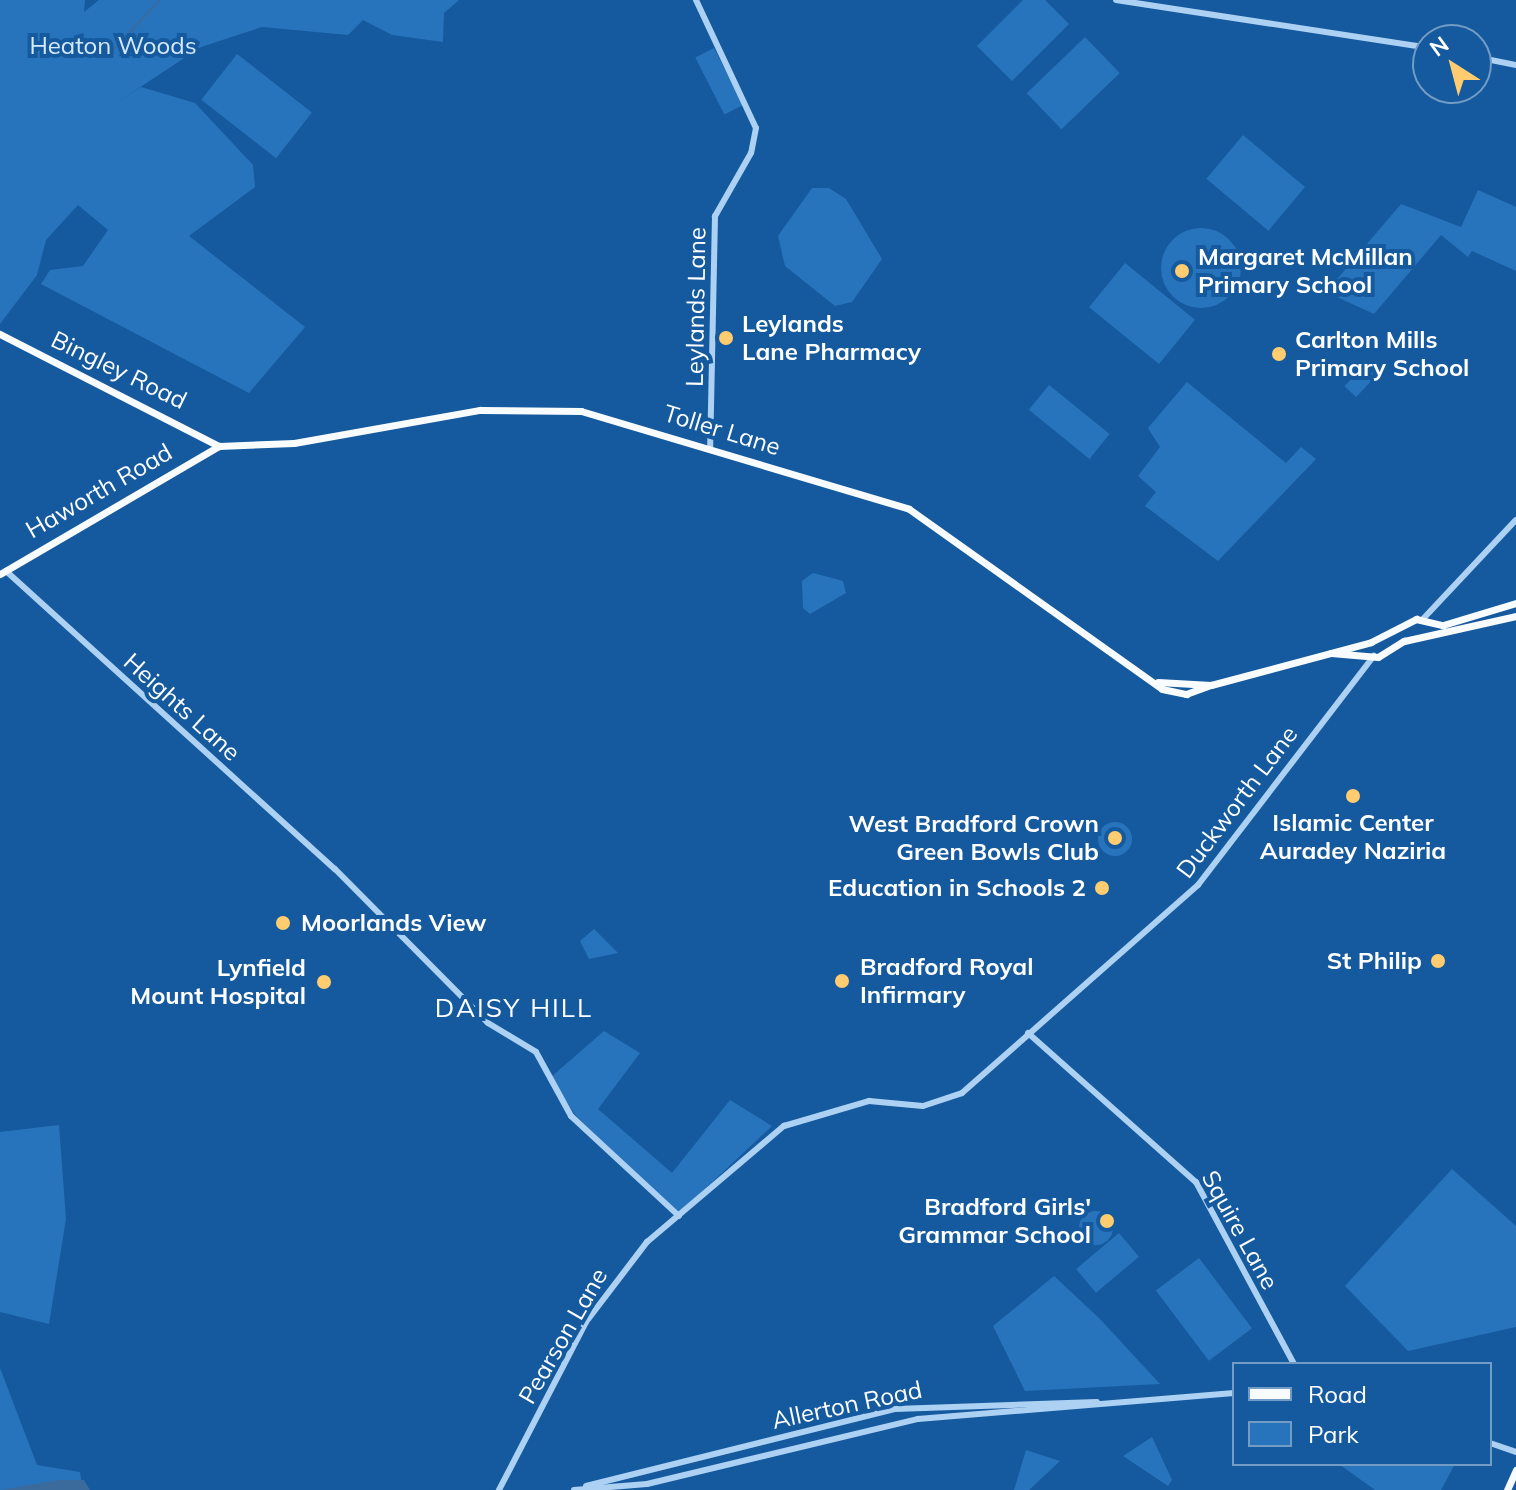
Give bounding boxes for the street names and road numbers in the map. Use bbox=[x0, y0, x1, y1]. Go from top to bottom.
street label: Leylands Lane bbox=[680, 227, 712, 387]
street label: Bingley Road bbox=[47, 325, 191, 415]
street label: Toller Lane bbox=[660, 399, 784, 461]
street label: Haworth Road bbox=[21, 438, 177, 544]
street label: Heights Lane bbox=[118, 647, 246, 767]
street label: Duckworth Lane bbox=[1171, 720, 1303, 884]
street label: Squire Lane bbox=[1196, 1166, 1284, 1294]
street label: Pearson Lane bbox=[513, 1263, 613, 1409]
street label: Allerton Road bbox=[769, 1375, 925, 1435]

